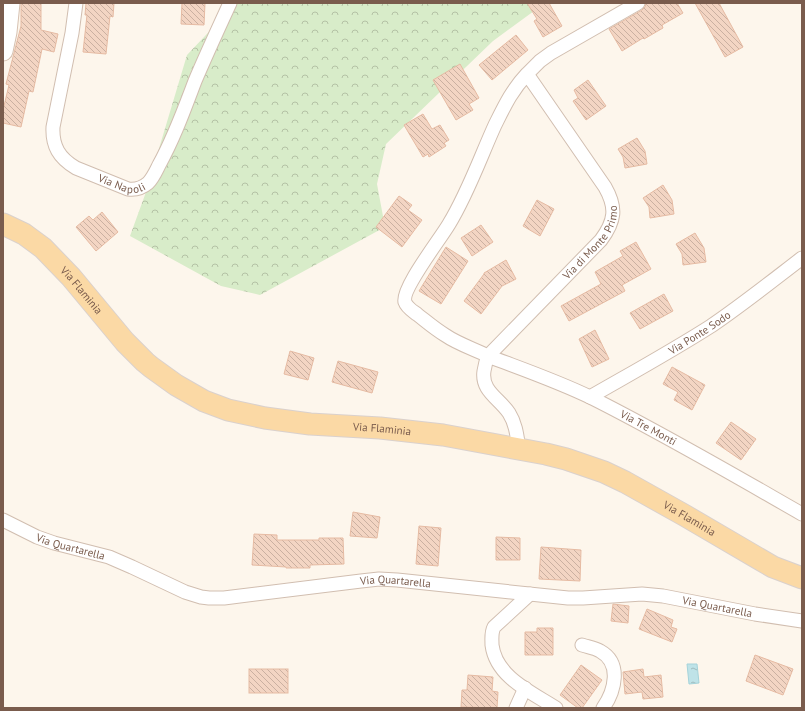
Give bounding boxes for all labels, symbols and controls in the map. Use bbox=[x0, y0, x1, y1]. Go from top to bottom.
street label: Via Napoli bbox=[95, 170, 148, 196]
street label: Via di Monte Primo bbox=[559, 205, 620, 283]
street label: Via Flaminia bbox=[57, 263, 106, 317]
street label: Via Ponte Sodo bbox=[665, 308, 733, 358]
street label: Via Tre Monti bbox=[617, 406, 679, 448]
street label: Via Flaminia bbox=[352, 419, 412, 438]
street label: Via Flaminia bbox=[660, 497, 718, 539]
street label: Via Quartarella bbox=[33, 530, 107, 563]
street label: Via Quartarella bbox=[358, 572, 432, 591]
street label: Via Quartarella bbox=[680, 593, 754, 620]

